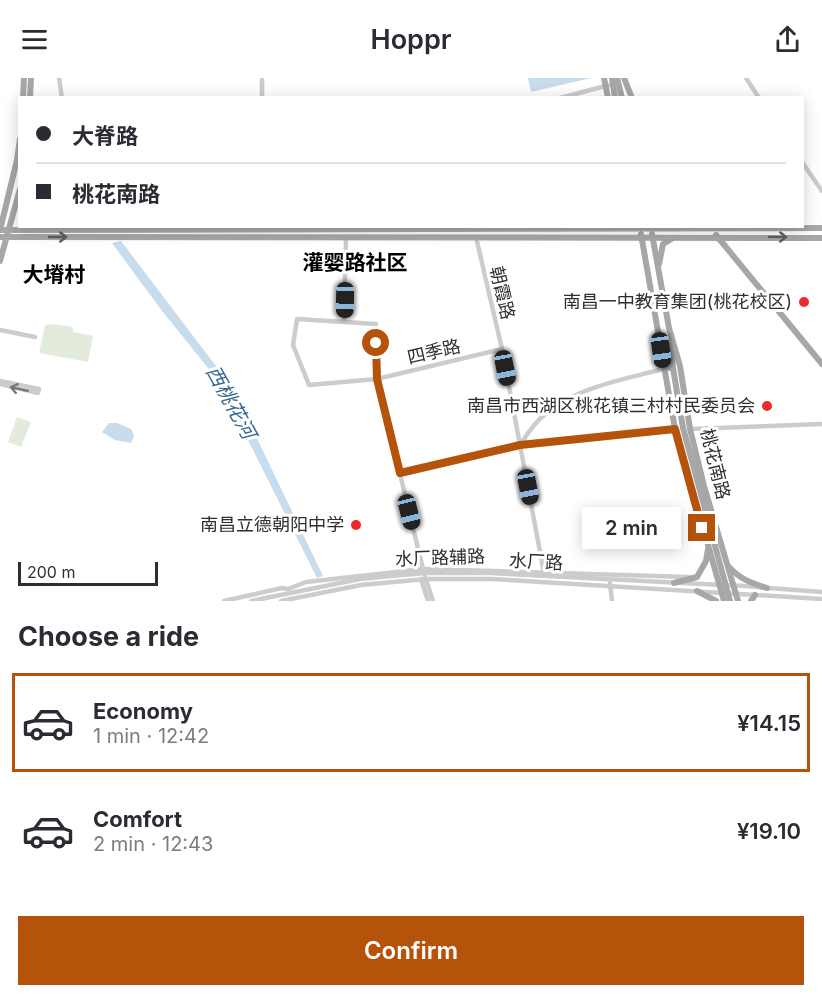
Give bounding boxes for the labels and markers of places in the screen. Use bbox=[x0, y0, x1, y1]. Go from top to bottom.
place label: 南昌一中教育集团(桃花校区) bbox=[563, 291, 792, 312]
marker: 南昌一中教育集团(桃花校区) bbox=[797, 295, 811, 309]
place label: 南昌市西湖区桃花镇三村村民委员会 bbox=[467, 395, 755, 416]
marker: 南昌市西湖区桃花镇三村村民委员会 bbox=[760, 399, 774, 413]
place label: 南昌立德朝阳中学 bbox=[200, 514, 344, 535]
marker: 南昌立德朝阳中学 bbox=[349, 518, 363, 532]

